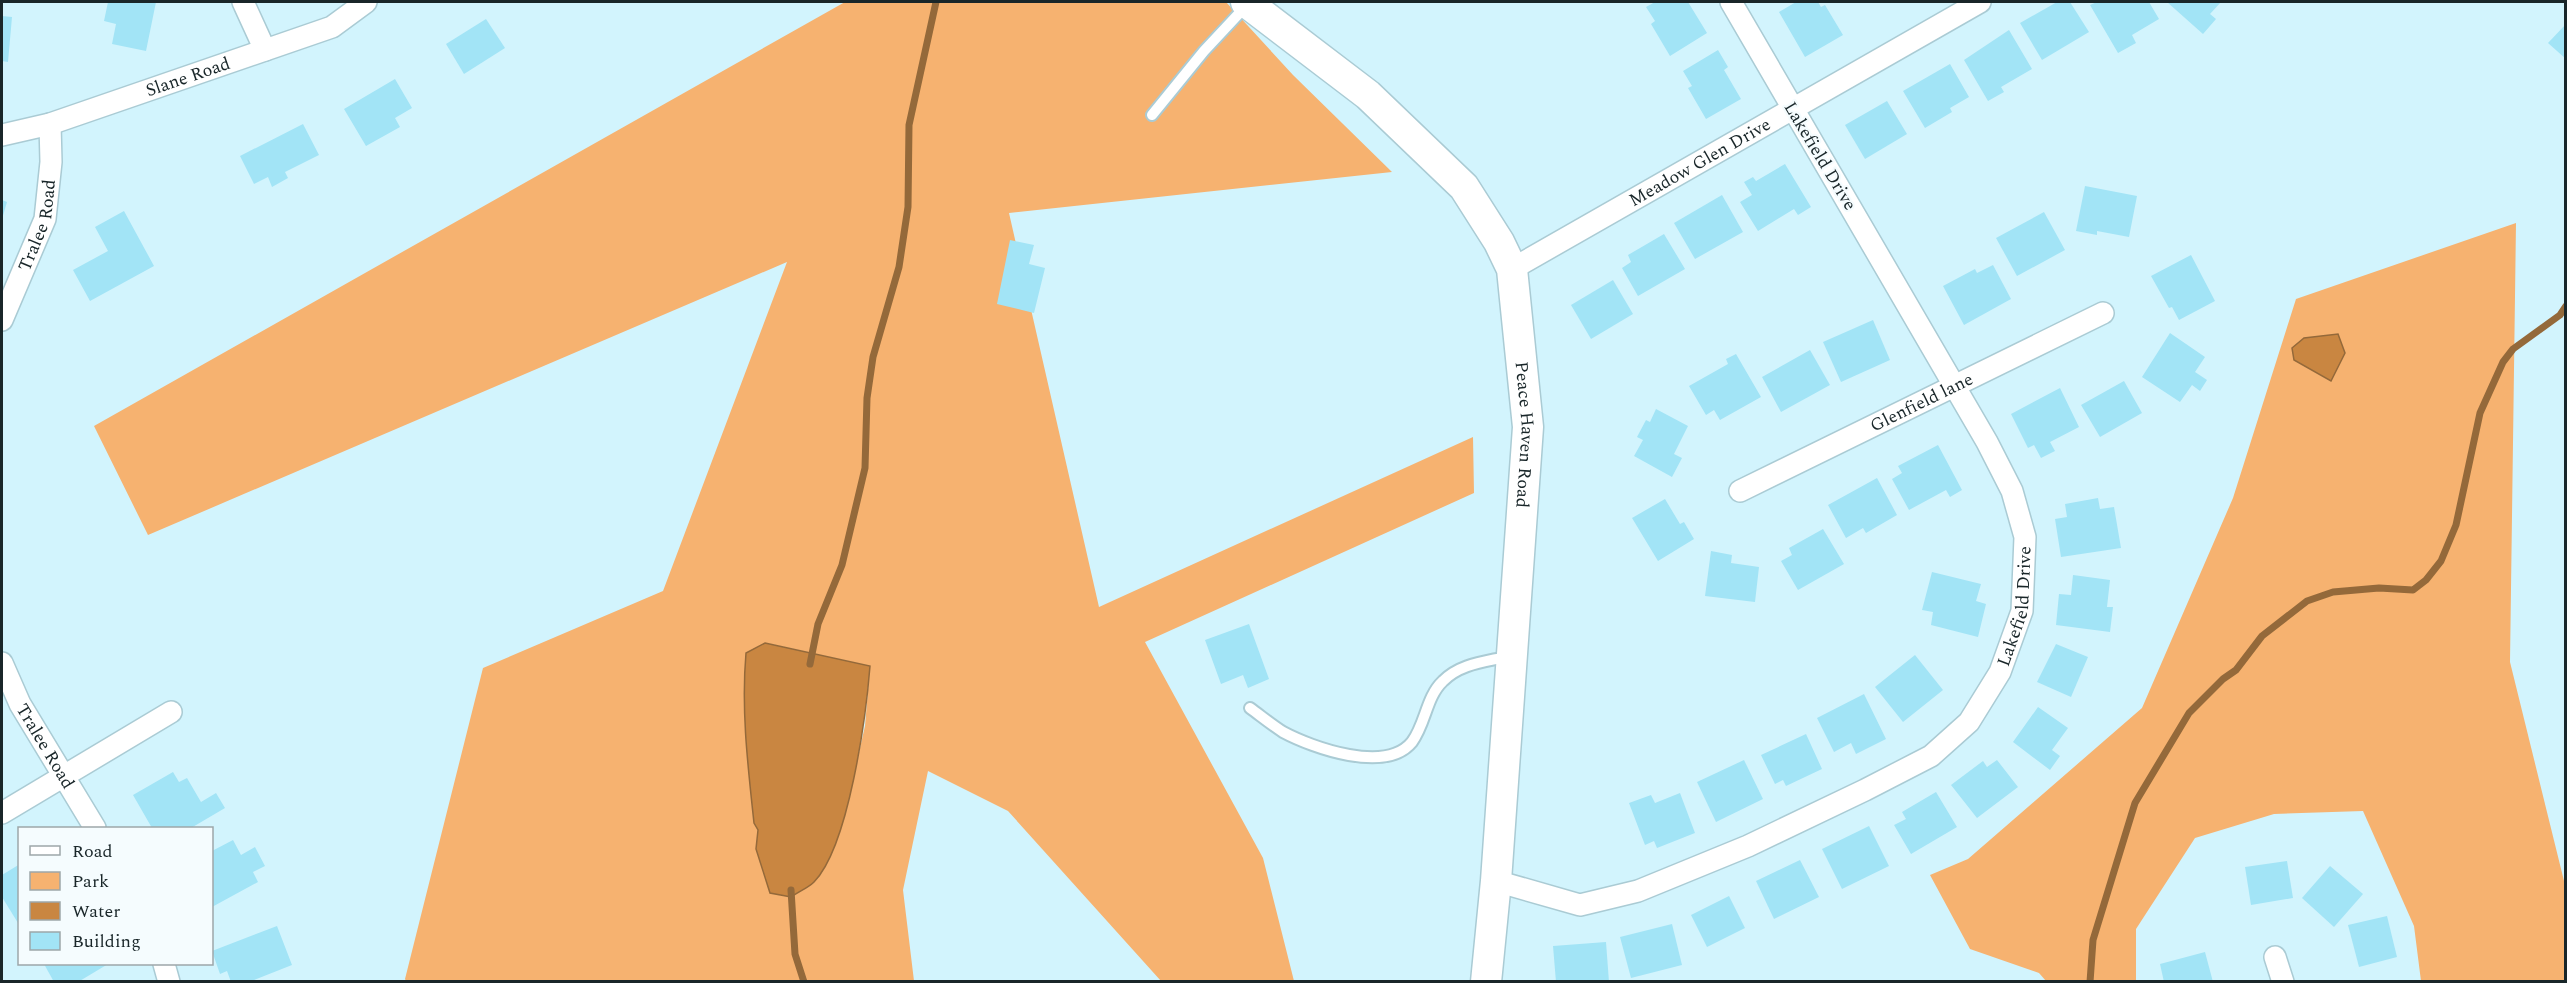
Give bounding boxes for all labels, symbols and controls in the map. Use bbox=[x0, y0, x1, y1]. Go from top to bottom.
street label: Slane Road bbox=[142, 50, 234, 104]
street label: Lakefield Drive bbox=[1777, 96, 1863, 216]
street label: Meadow Glen Drive bbox=[1624, 111, 1776, 213]
street label: Tralee Road bbox=[11, 178, 63, 275]
street label: Peace Haven Road bbox=[1508, 360, 1542, 509]
street label: Glenfield lane bbox=[1865, 365, 1978, 439]
street label: Lakefield Drive bbox=[1990, 546, 2038, 670]
street label: Tralee Road bbox=[9, 698, 82, 794]
legend bbox=[18, 827, 213, 965]
text: Road bbox=[72, 838, 113, 865]
text: Park bbox=[72, 868, 109, 895]
text: Water bbox=[72, 898, 120, 925]
text: Building bbox=[72, 928, 141, 955]

